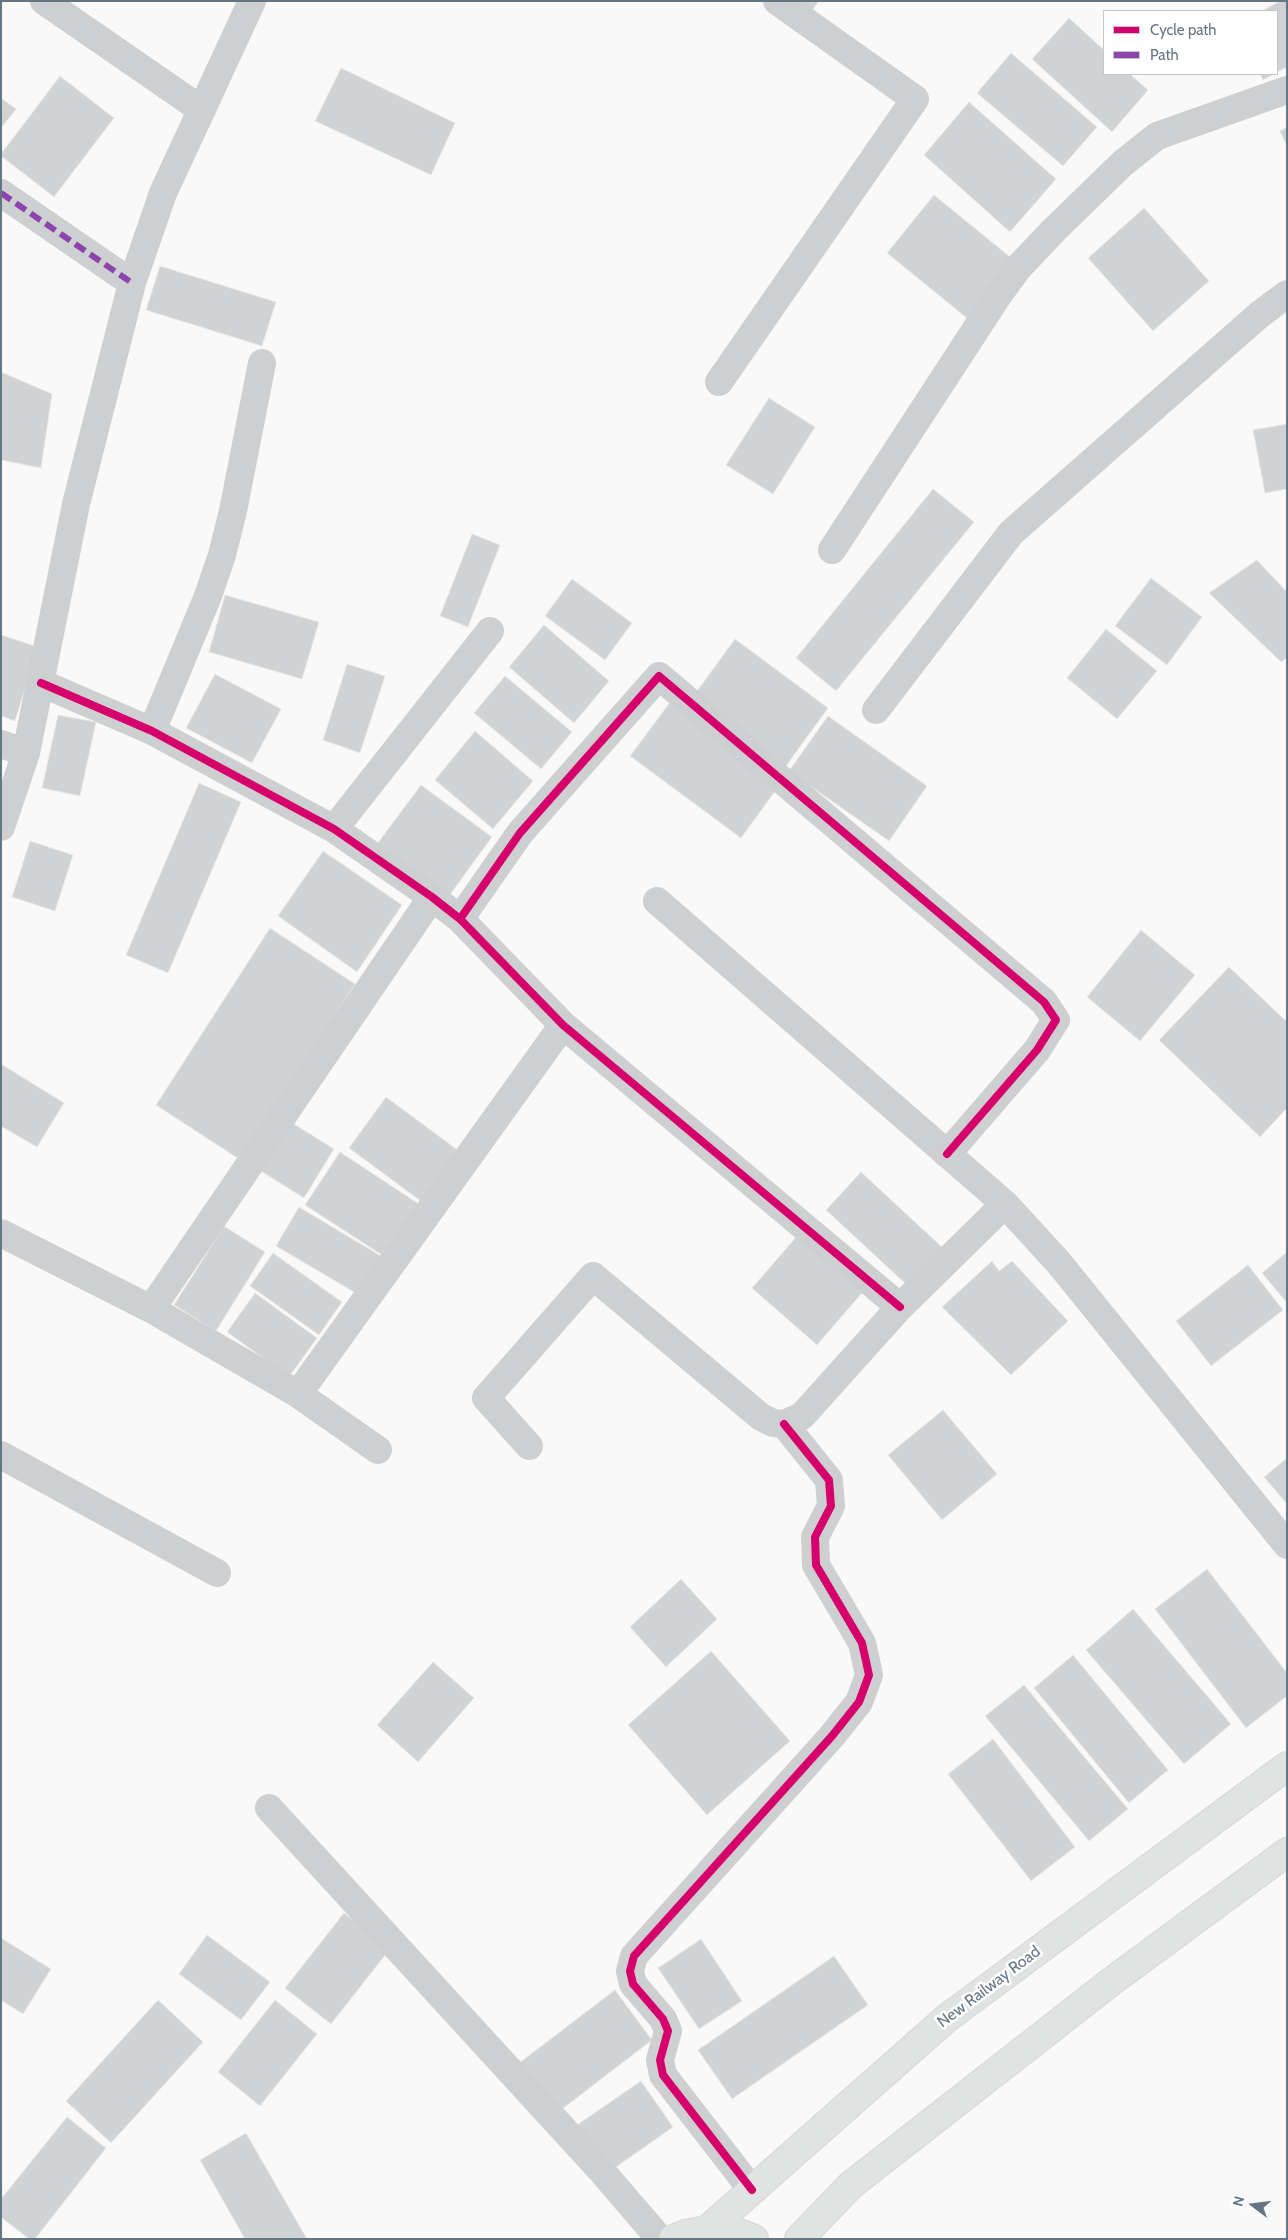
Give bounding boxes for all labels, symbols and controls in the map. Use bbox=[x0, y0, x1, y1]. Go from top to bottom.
legend bbox=[1103, 10, 1278, 75]
text: Cycle path bbox=[1150, 21, 1216, 39]
text: Path bbox=[1150, 46, 1179, 64]
street label: New Railway Road bbox=[934, 1942, 1044, 2032]
north arrow bbox=[1228, 2180, 1278, 2230]
text: N bbox=[1229, 2194, 1248, 2208]

